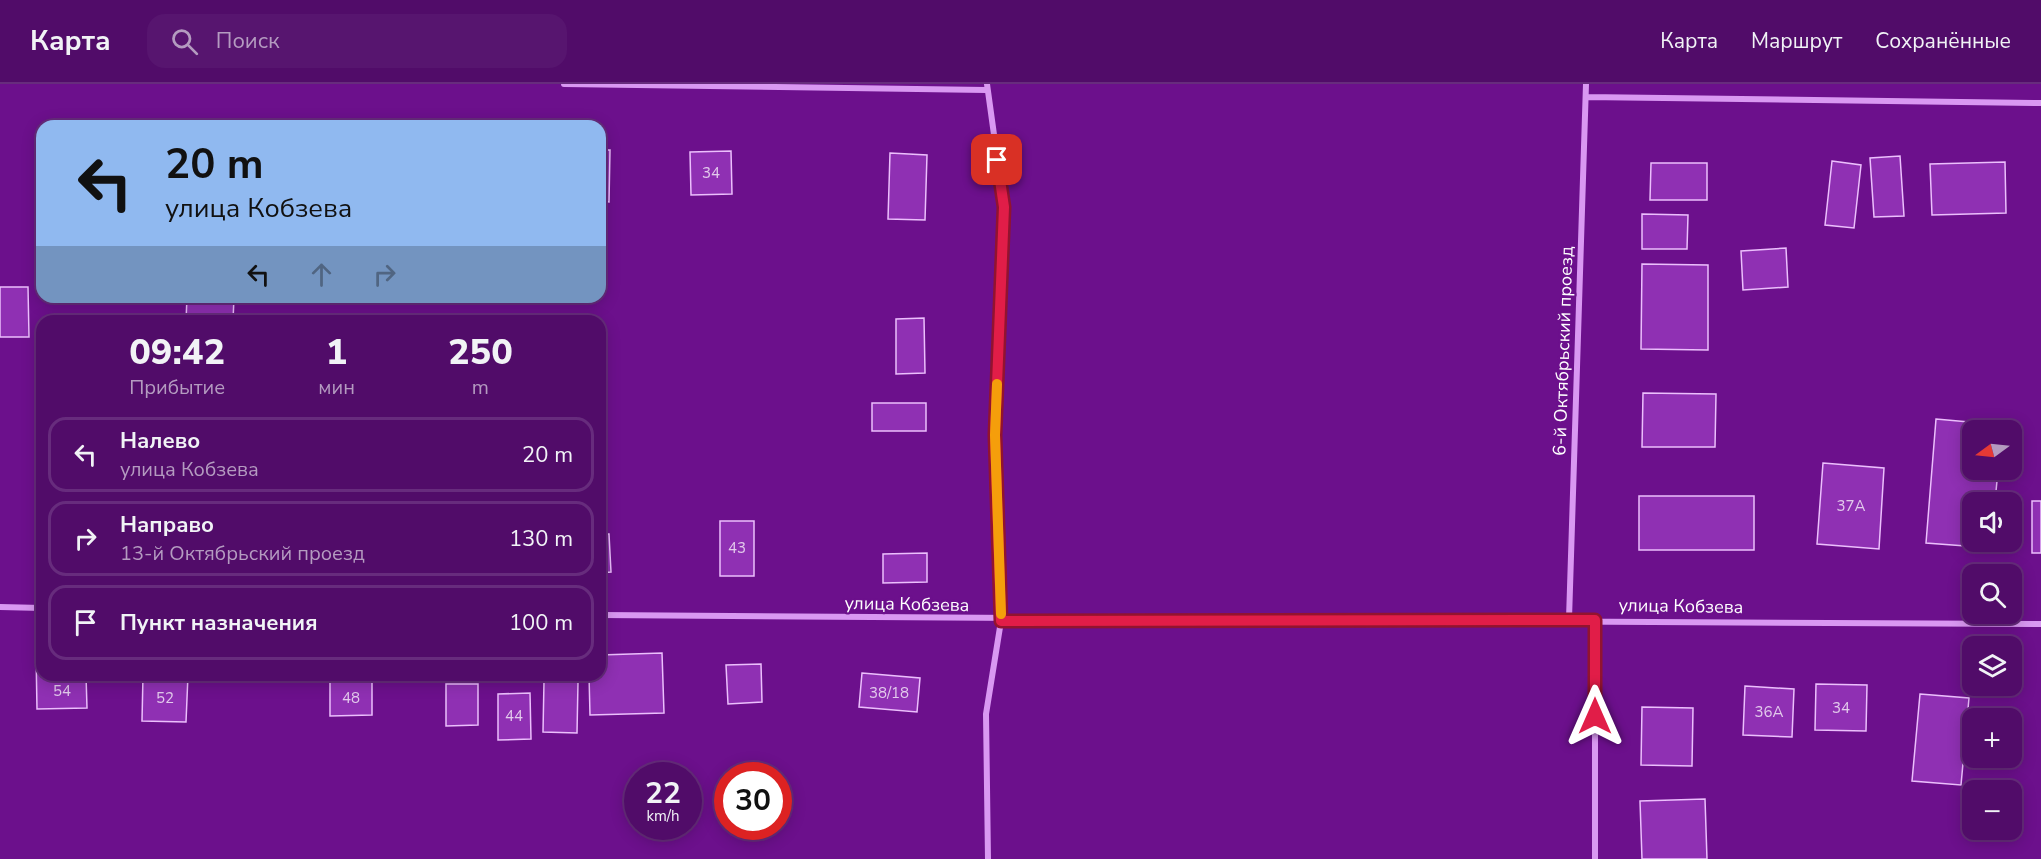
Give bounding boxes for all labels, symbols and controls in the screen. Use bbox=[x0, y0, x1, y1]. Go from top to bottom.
search box bbox=[147, 14, 567, 68]
text: Карта bbox=[30, 22, 111, 60]
icon: search bbox=[168, 25, 201, 58]
text: Поиск bbox=[216, 26, 280, 56]
text: Карта bbox=[1660, 27, 1718, 55]
text: Маршрут bbox=[1751, 27, 1842, 55]
text: Сохранённые bbox=[1875, 27, 2011, 55]
pin bbox=[971, 134, 1022, 185]
text: 20 m bbox=[165, 136, 264, 193]
icon: arrive bbox=[980, 143, 1013, 176]
icon: left bbox=[66, 144, 144, 222]
house number: 34 bbox=[702, 163, 720, 183]
text: улица Кобзева bbox=[165, 190, 352, 227]
street label: 6-й Октябрьский проезд bbox=[1547, 245, 1579, 456]
icon: left bbox=[242, 258, 275, 291]
icon: ahead bbox=[305, 258, 338, 291]
icon: right bbox=[368, 258, 401, 291]
text: 09:42 bbox=[129, 328, 225, 377]
text: 1 bbox=[326, 328, 347, 377]
text: 250 bbox=[448, 328, 513, 377]
text: Прибытие bbox=[129, 374, 225, 401]
text: мин bbox=[318, 374, 355, 401]
text: m bbox=[472, 374, 489, 401]
north arrow bbox=[1962, 420, 2022, 480]
map controls bbox=[1962, 420, 2022, 840]
text: Налево bbox=[120, 426, 200, 456]
icon: left bbox=[69, 438, 102, 471]
text: 20 m bbox=[522, 440, 573, 470]
text: улица Кобзева bbox=[120, 456, 259, 483]
button: sound bbox=[1962, 492, 2022, 552]
house number: 37А bbox=[1837, 496, 1866, 516]
text: Направо bbox=[120, 510, 214, 540]
icon: right bbox=[69, 522, 102, 555]
text: 130 m bbox=[509, 524, 573, 554]
house number: 43 bbox=[728, 538, 746, 558]
text: 13-й Октябрьский проезд bbox=[120, 540, 365, 567]
button: search bbox=[1962, 564, 2022, 624]
street label: улица Кобзева bbox=[844, 591, 970, 617]
street label: улица Кобзева bbox=[1618, 593, 1744, 619]
icon: arrive bbox=[69, 606, 102, 639]
text: Пункт назначения bbox=[120, 608, 318, 638]
text: 100 m bbox=[509, 608, 573, 638]
button: layers bbox=[1962, 636, 2022, 696]
house number: 54 bbox=[53, 681, 71, 701]
house number: 38/18 bbox=[869, 683, 909, 703]
position arrow bbox=[1563, 684, 1627, 748]
house number: 52 bbox=[156, 688, 174, 708]
house number: 48 bbox=[342, 688, 360, 708]
house number: 34 bbox=[1832, 698, 1850, 718]
house number: 36А bbox=[1755, 702, 1784, 722]
house number: 44 bbox=[505, 706, 523, 726]
button: + bbox=[1962, 708, 2022, 768]
speed limit sign: 30 bbox=[714, 762, 792, 840]
text: 22 bbox=[645, 773, 681, 814]
button: − bbox=[1962, 780, 2022, 840]
text: km/h bbox=[646, 806, 680, 826]

